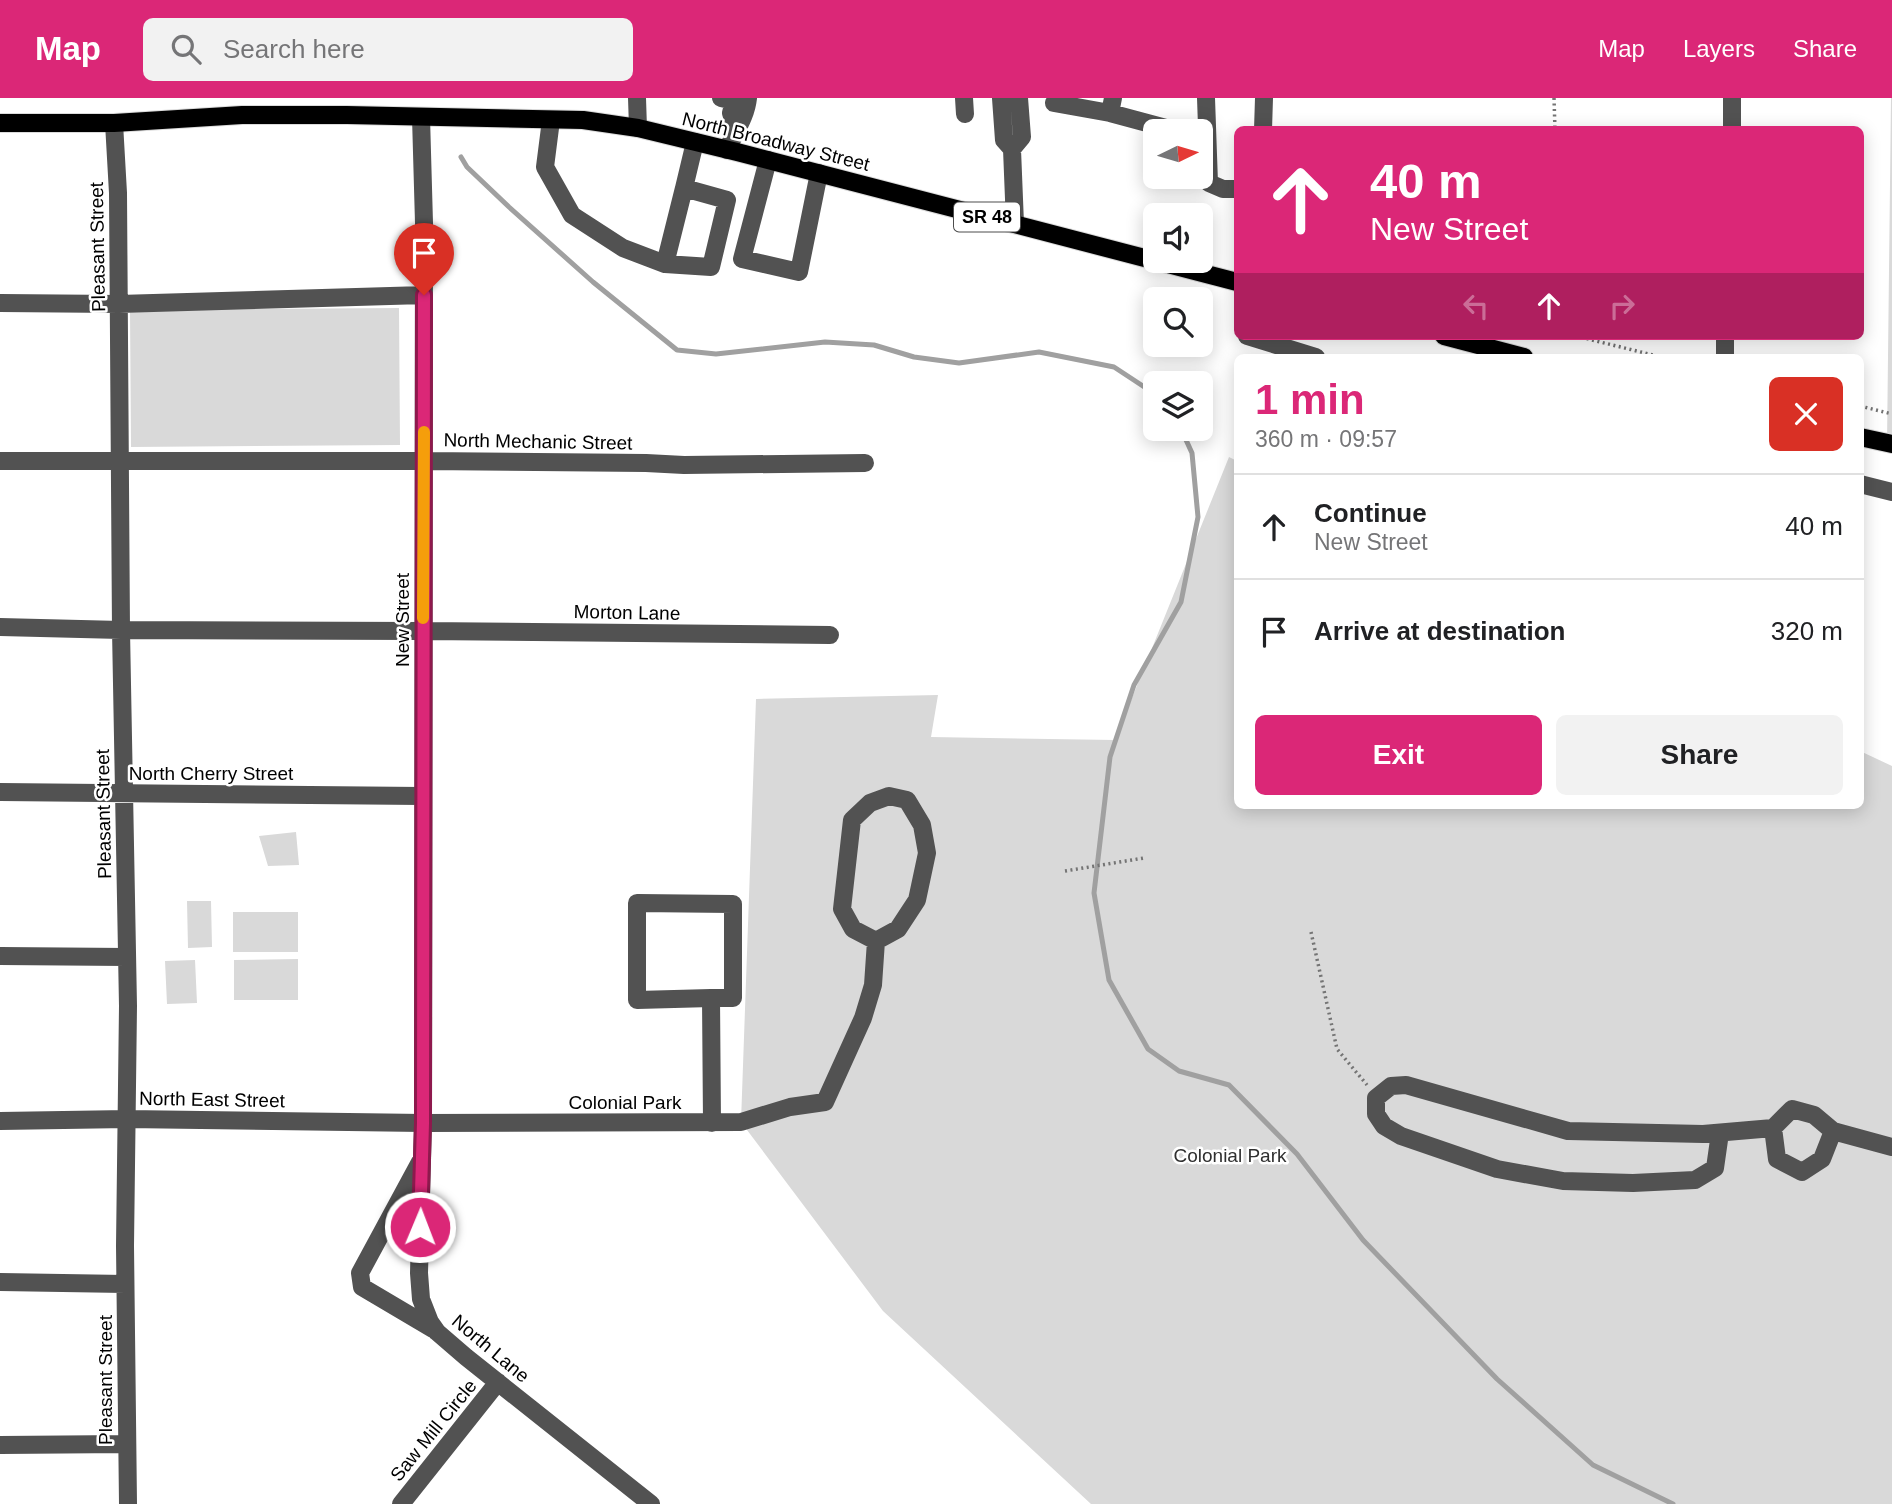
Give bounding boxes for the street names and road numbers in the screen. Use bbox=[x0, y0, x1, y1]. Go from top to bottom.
street label: North Broadway Street bbox=[680, 108, 872, 175]
street label: Pleasant Street bbox=[86, 181, 109, 312]
road number: SR 48 bbox=[954, 202, 1020, 232]
street label: North Mechanic Street bbox=[443, 429, 633, 454]
street label: New Street bbox=[392, 572, 413, 667]
street label: Morton Lane bbox=[573, 601, 681, 624]
street label: Pleasant Street bbox=[92, 748, 115, 879]
street label: North Cherry Street bbox=[129, 763, 294, 784]
street label: North East Street bbox=[139, 1088, 286, 1111]
street label: Colonial Park bbox=[569, 1092, 682, 1113]
street label: North Lane bbox=[448, 1310, 533, 1387]
street label: Pleasant Street bbox=[95, 1314, 116, 1445]
street label: Saw Mill Circle bbox=[386, 1375, 481, 1485]

